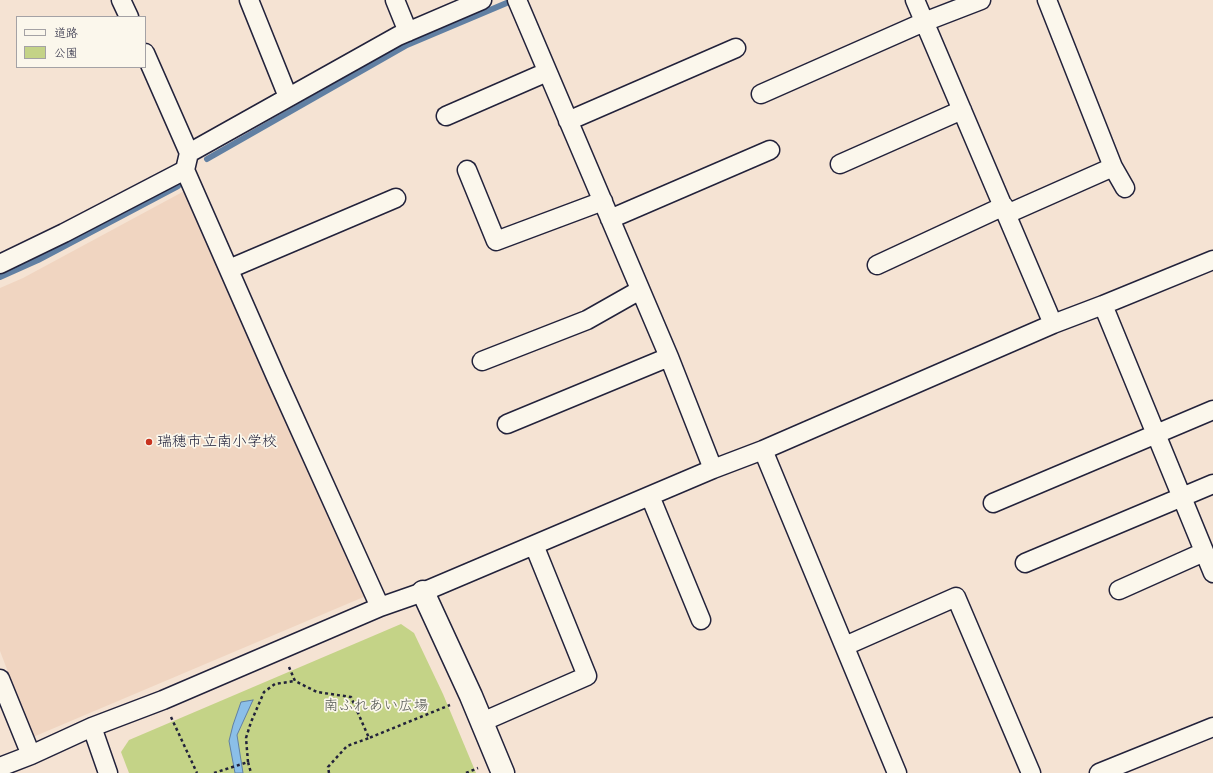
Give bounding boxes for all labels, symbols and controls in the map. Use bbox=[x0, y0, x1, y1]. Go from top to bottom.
legend bbox=[16, 16, 146, 68]
text: 道路 bbox=[54, 24, 78, 41]
text: 公園 bbox=[54, 44, 78, 61]
place label: 瑞穂市立南小学校 bbox=[157, 433, 277, 451]
marker: 瑞穂市立南小学校 bbox=[144, 437, 154, 447]
park label: 南ふれあい広場 bbox=[324, 697, 428, 715]

